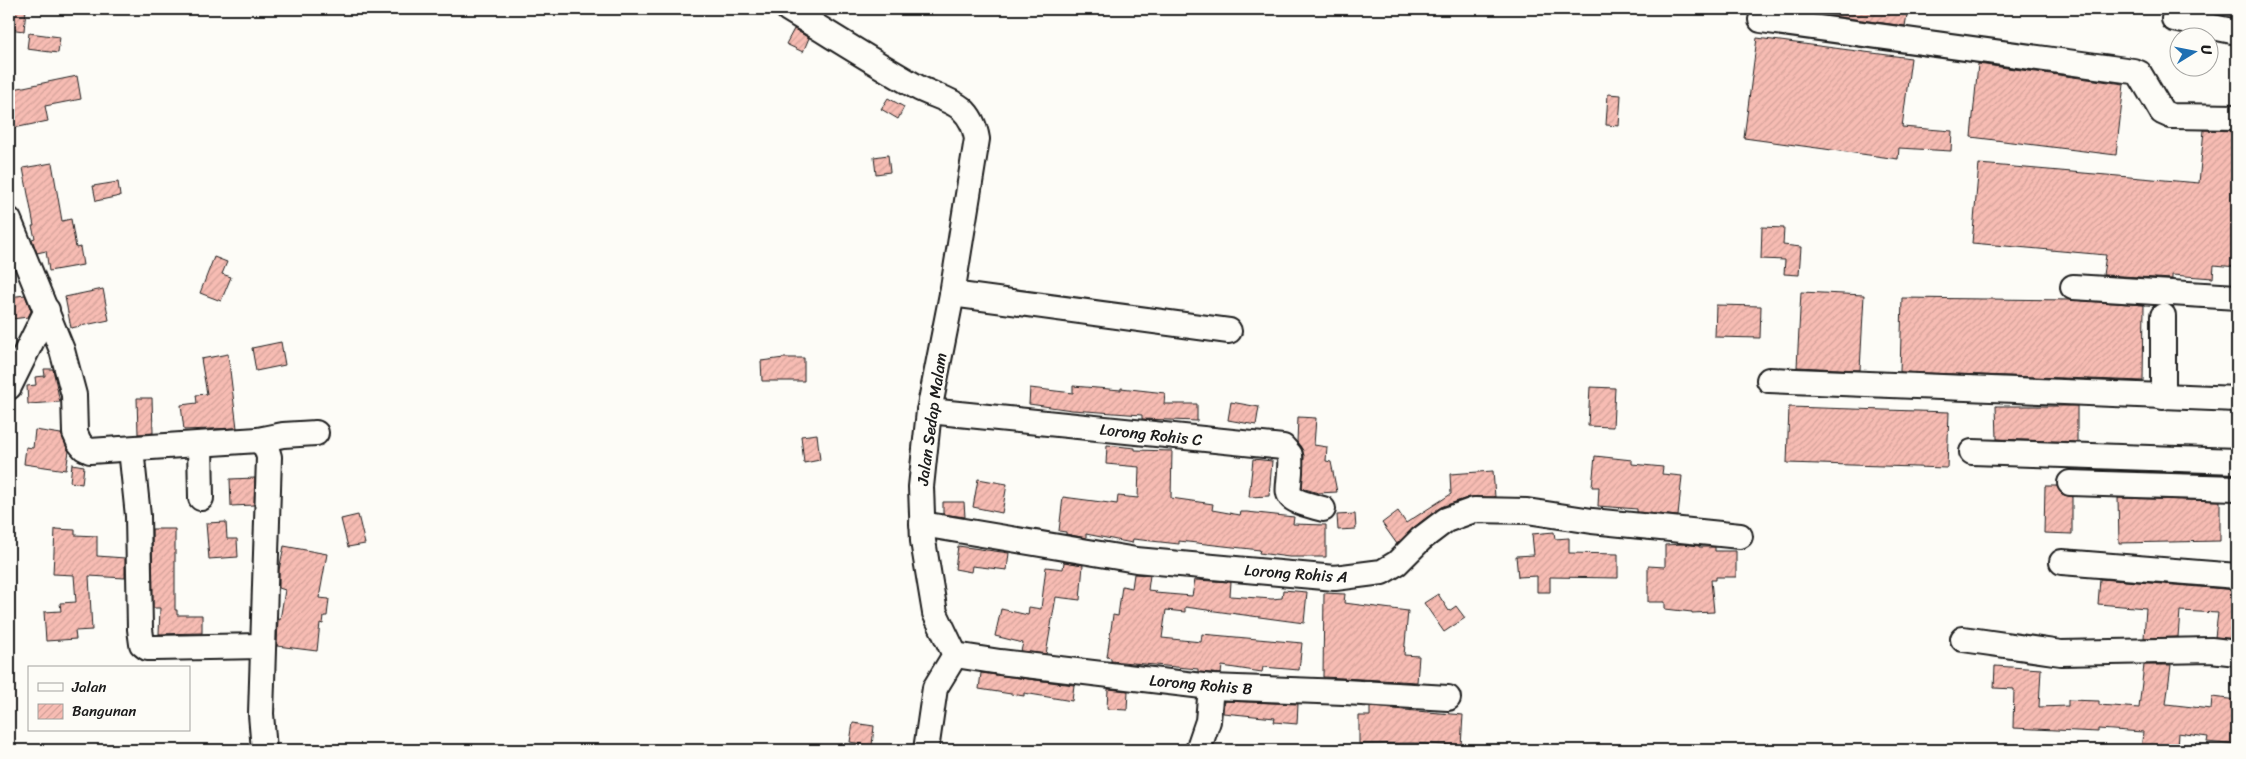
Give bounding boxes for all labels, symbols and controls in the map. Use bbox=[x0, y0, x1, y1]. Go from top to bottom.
north arrow bbox=[2168, 28, 2218, 78]
text: U bbox=[2193, 43, 2220, 57]
street label: Jalan Sedap Malam bbox=[908, 351, 955, 488]
street label: Lorong Rohis C bbox=[1098, 415, 1204, 454]
street label: Lorong Rohis A bbox=[1243, 555, 1349, 592]
legend bbox=[28, 666, 190, 732]
street label: Lorong Rohis B bbox=[1148, 666, 1254, 703]
text: Jalan bbox=[71, 674, 106, 700]
text: Bangunan bbox=[72, 698, 136, 724]

